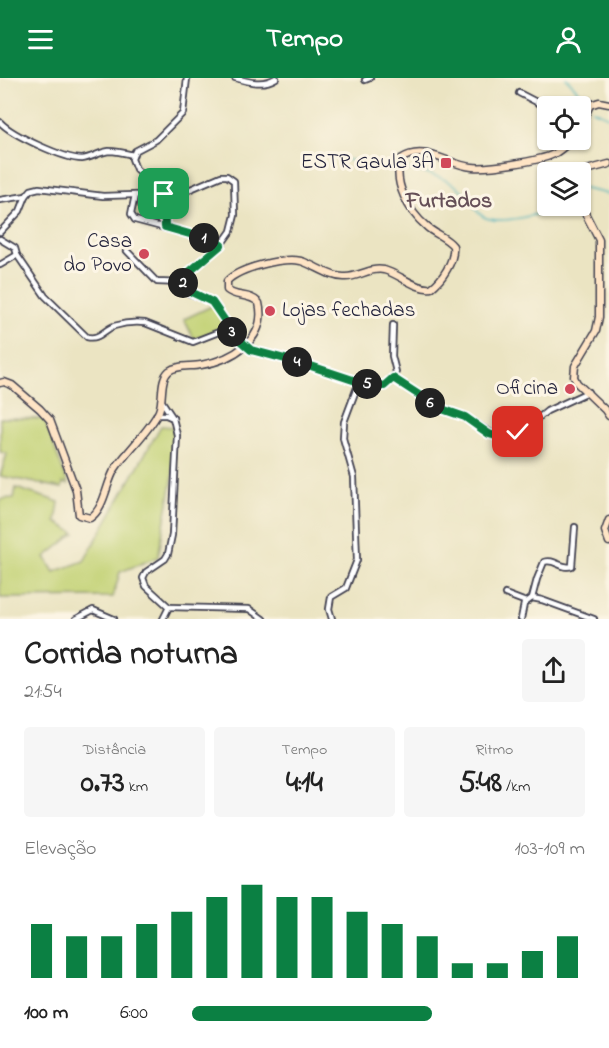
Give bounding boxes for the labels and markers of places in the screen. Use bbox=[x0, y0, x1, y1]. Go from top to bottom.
place label: ESTR Gaula 3A bbox=[301, 148, 434, 178]
marker: ESTR Gaula 3A bbox=[439, 156, 453, 170]
pin bbox=[138, 168, 189, 219]
pin: 1 bbox=[189, 223, 219, 253]
place label: Casa do Povo bbox=[63, 227, 132, 281]
marker: Casa do Povo bbox=[137, 247, 151, 261]
pin: 2 bbox=[168, 268, 198, 298]
place label: Lojas fechadas bbox=[282, 296, 415, 326]
marker: Lojas fechadas bbox=[263, 304, 277, 318]
pin: 3 bbox=[217, 317, 247, 347]
pin: 4 bbox=[282, 347, 312, 377]
pin: 5 bbox=[352, 369, 382, 399]
place label: Oficina bbox=[496, 374, 558, 404]
marker: Oficina bbox=[563, 382, 577, 396]
pin: 6 bbox=[415, 388, 445, 418]
pin bbox=[492, 406, 543, 457]

